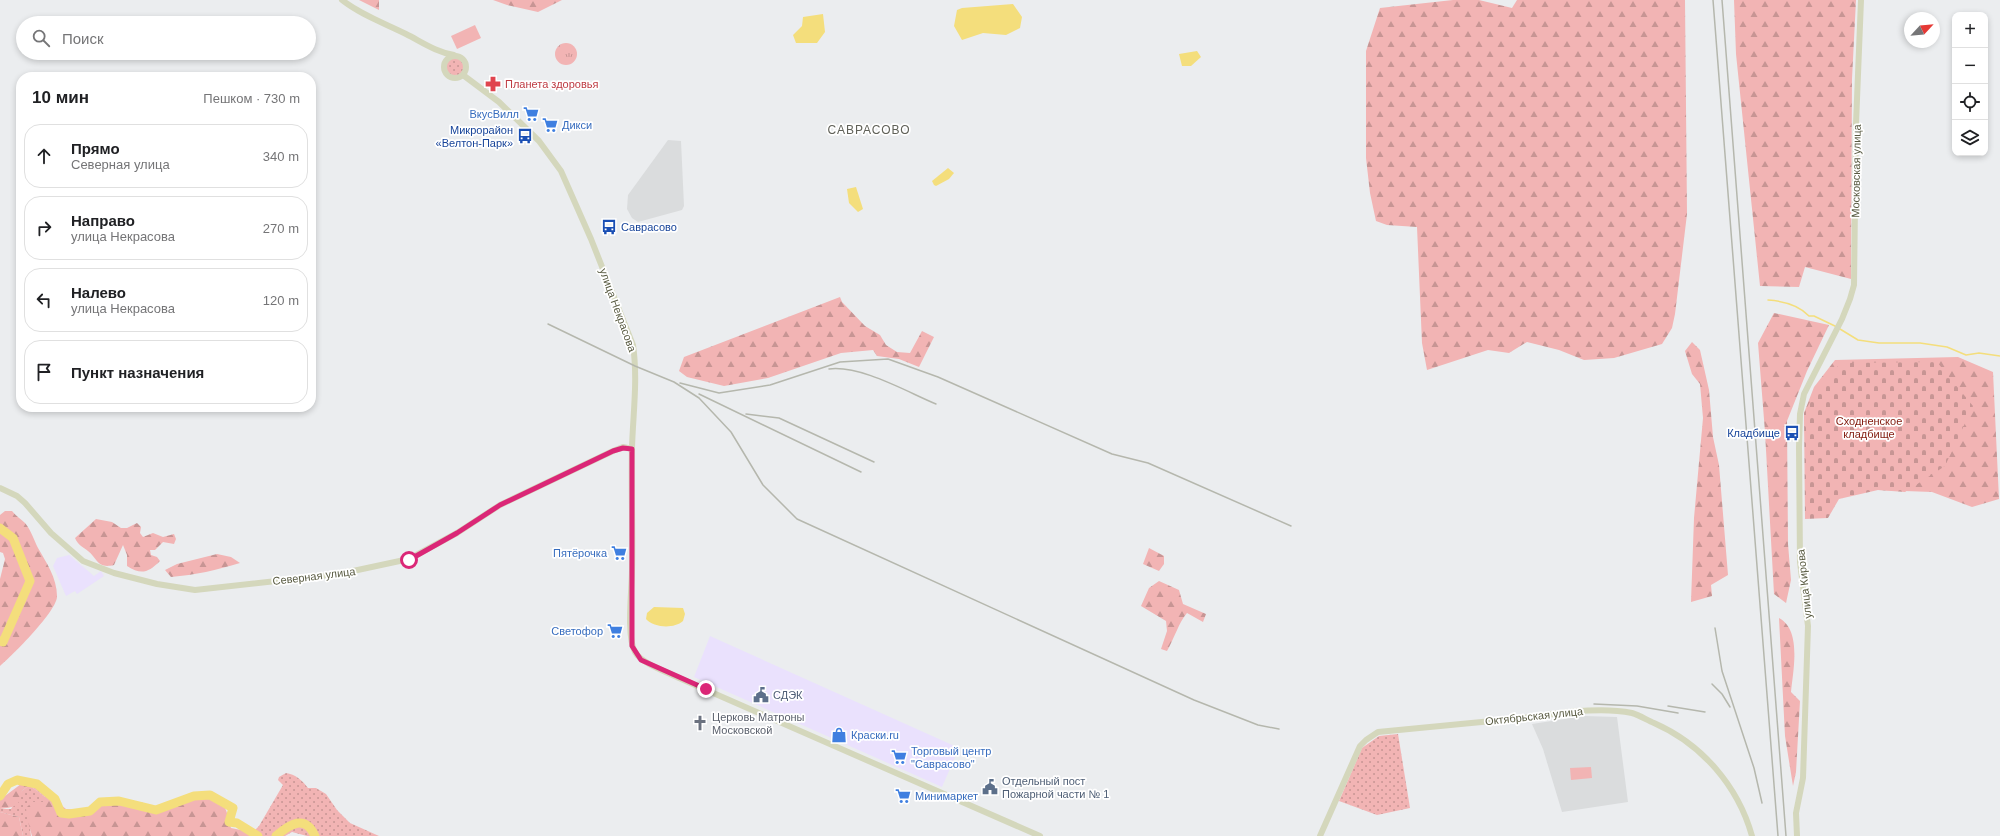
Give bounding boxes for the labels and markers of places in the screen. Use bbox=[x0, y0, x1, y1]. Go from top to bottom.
pharmacy icon: Планета здоровья bbox=[484, 75, 502, 93]
place label: Планета здоровья bbox=[505, 78, 599, 90]
supermarket icon: ВкусВилл bbox=[522, 105, 540, 123]
place label: ВкусВилл bbox=[470, 108, 519, 120]
supermarket icon: Дикси bbox=[541, 116, 559, 134]
place label: Дикси bbox=[562, 119, 592, 131]
place label: Микрорайон «Велтон-Парк» bbox=[436, 124, 513, 149]
bus stop icon: Микрорайон «Велтон-Парк» bbox=[516, 127, 534, 145]
bus stop icon: Саврасово bbox=[600, 218, 618, 236]
place label: Саврасово bbox=[621, 221, 677, 233]
bus stop icon: Кладбище bbox=[1783, 424, 1801, 442]
place label: Кладбище bbox=[1727, 427, 1780, 439]
supermarket icon: Пятёрочка bbox=[610, 544, 628, 562]
place label: Пятёрочка bbox=[553, 547, 608, 559]
supermarket icon: Светофор bbox=[606, 622, 624, 640]
place label: Светофор bbox=[551, 625, 603, 637]
public building icon: СДЭК bbox=[752, 686, 770, 704]
place label: СДЭК bbox=[773, 689, 803, 701]
place label: Церковь Матроны Московской bbox=[712, 711, 805, 736]
church icon: Церковь Матроны Московской bbox=[691, 714, 709, 732]
shop icon: Краски.ru bbox=[830, 726, 848, 744]
place label: Краски.ru bbox=[851, 729, 899, 741]
place label: Торговый центр "Саврасово" bbox=[911, 745, 991, 770]
supermarket icon: Торговый центр "Саврасово" bbox=[890, 748, 908, 766]
place label: Отдельный пост Пожарной части № 1 bbox=[1002, 775, 1109, 800]
public building icon: Отдельный пост Пожарной части № 1 bbox=[981, 778, 999, 796]
supermarket icon: Минимаркет bbox=[894, 787, 912, 805]
place label: Минимаркет bbox=[915, 790, 978, 802]

